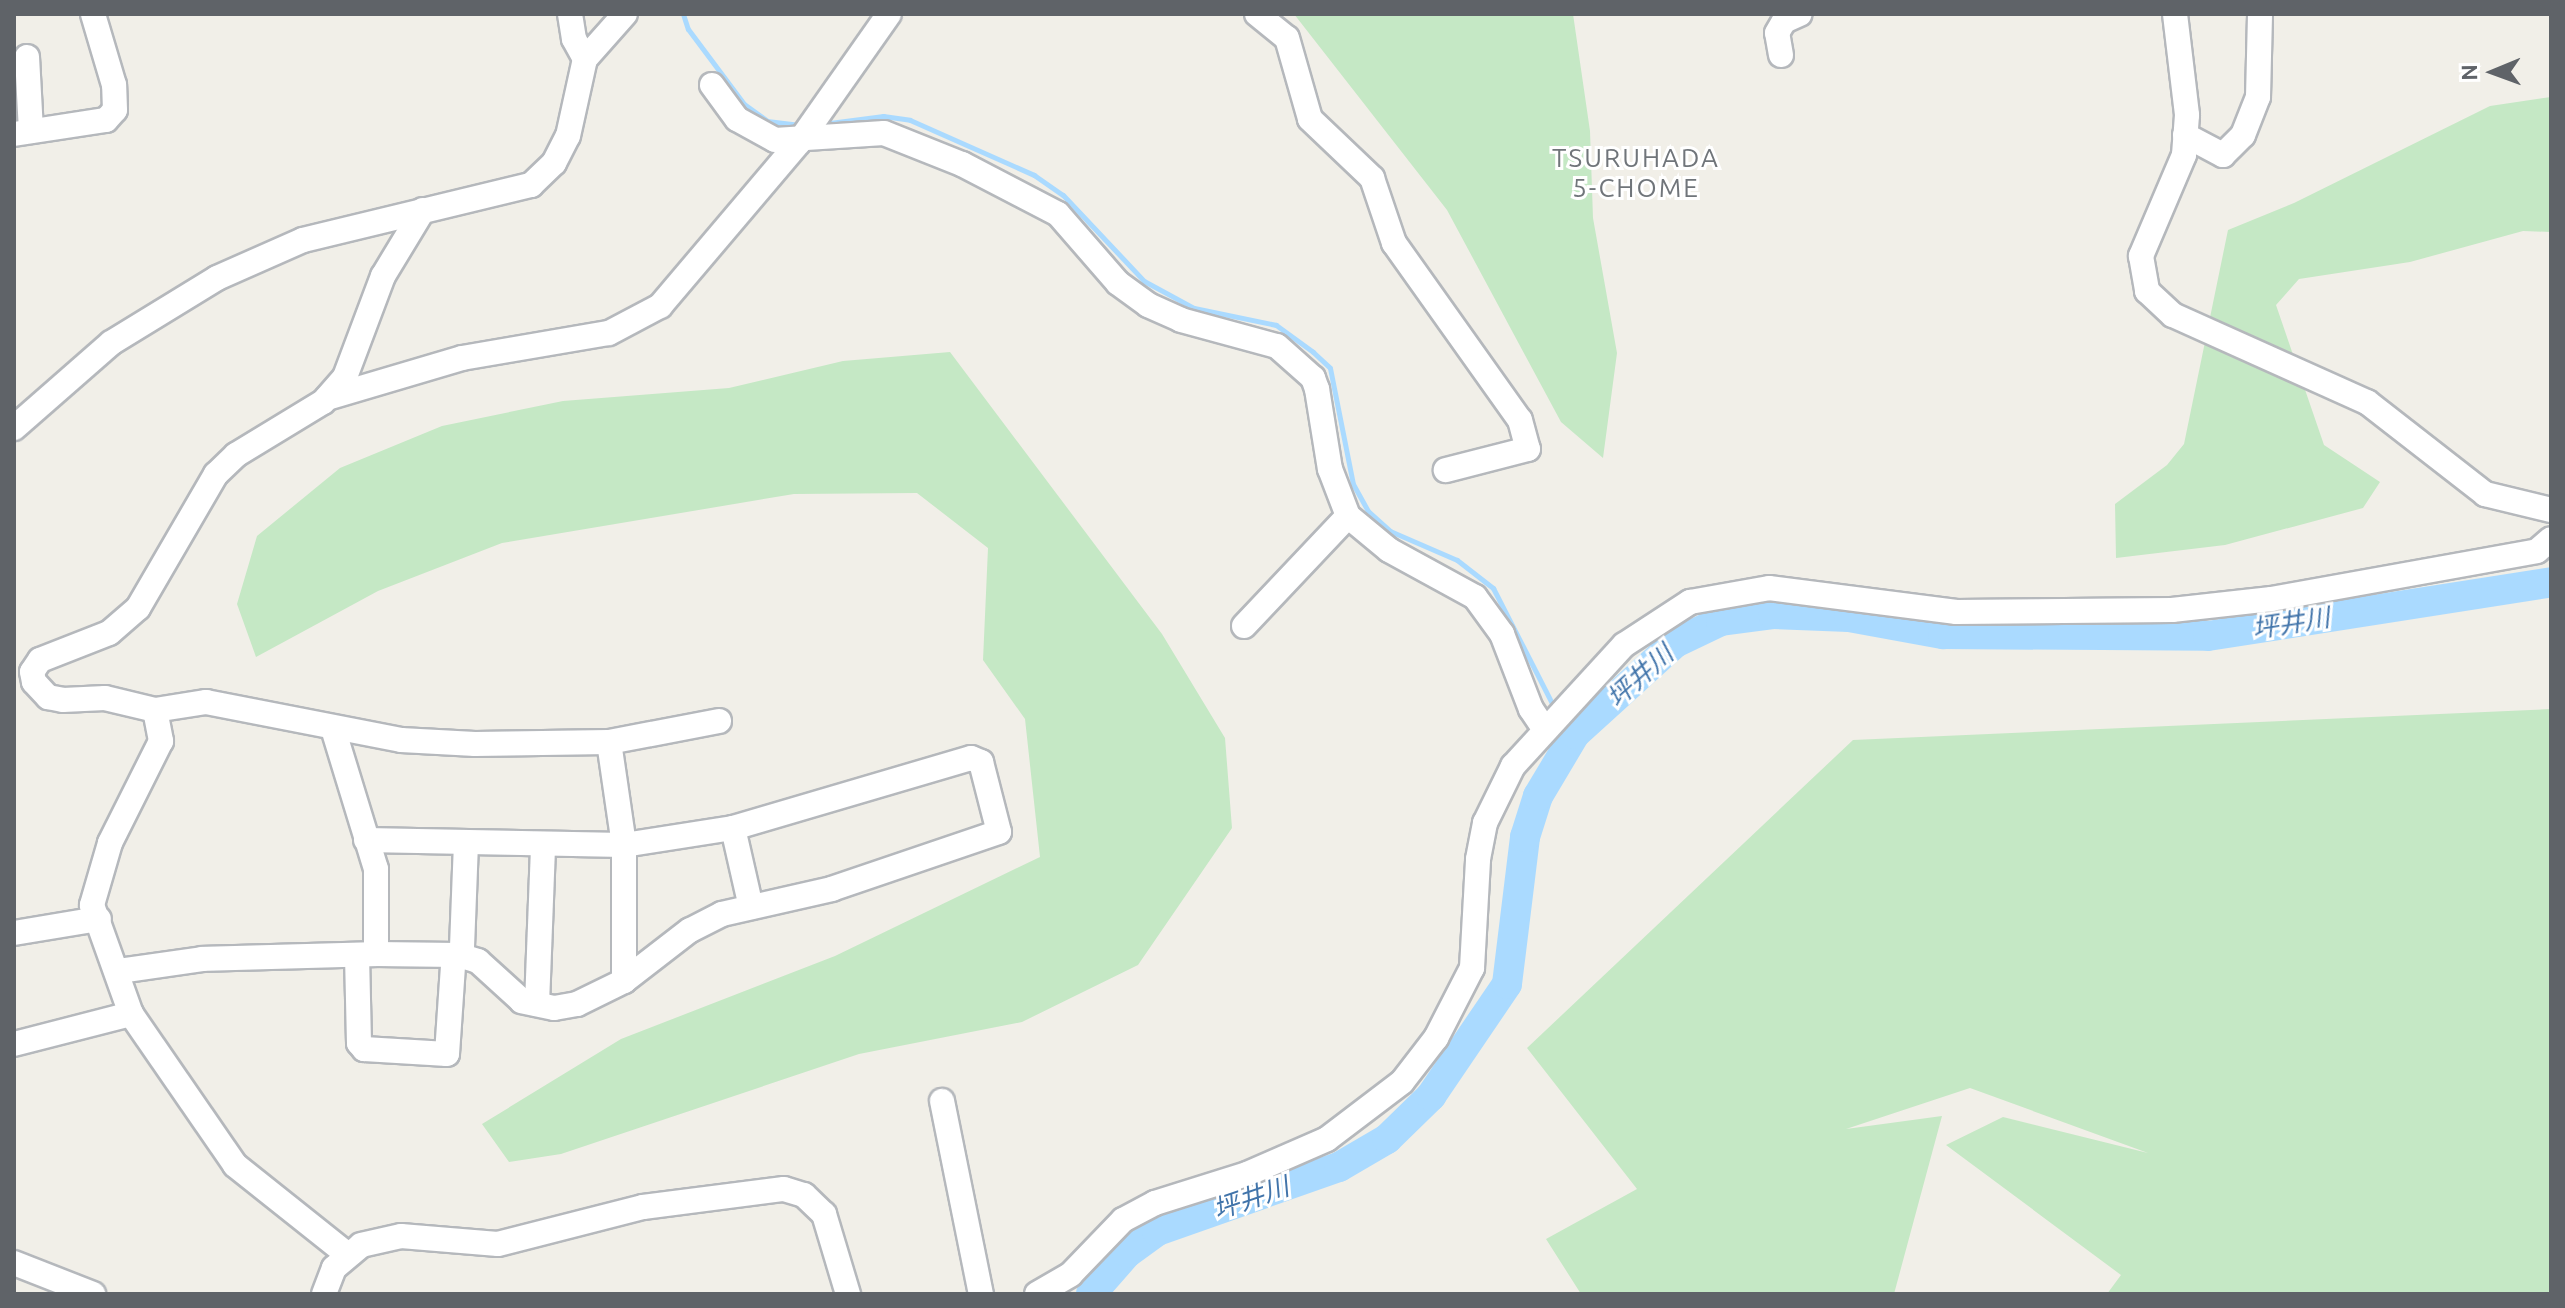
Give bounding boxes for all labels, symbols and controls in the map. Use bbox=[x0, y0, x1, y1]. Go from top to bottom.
north arrow bbox=[2453, 32, 2533, 112]
text: N bbox=[2456, 64, 2481, 81]
district label: TSURUHADA 5-CHOME bbox=[1552, 142, 1720, 204]
water label: 坪井川 bbox=[2250, 601, 2332, 645]
water label: 坪井川 bbox=[1601, 638, 1679, 714]
water label: 坪井川 bbox=[1209, 1171, 1293, 1225]

